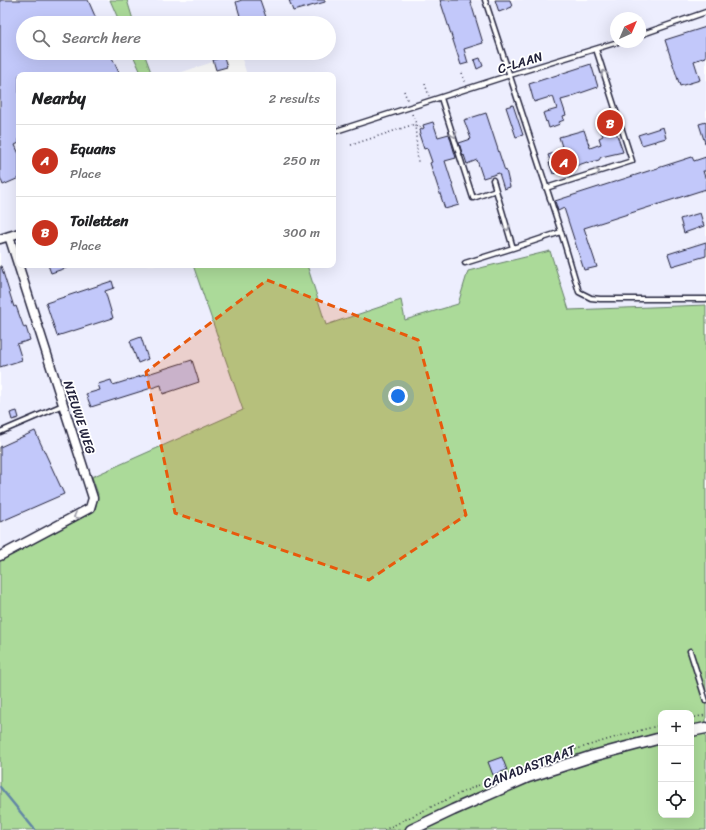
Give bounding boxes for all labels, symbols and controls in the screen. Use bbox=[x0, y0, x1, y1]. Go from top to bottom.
north arrow bbox=[610, 12, 646, 48]
search box bbox=[16, 16, 336, 60]
text: Search here bbox=[62, 25, 141, 51]
icon: search bbox=[30, 27, 52, 49]
street label: C-LAAN bbox=[495, 45, 546, 80]
one-way arrow bbox=[600, 69, 609, 76]
text: Nearby bbox=[32, 83, 86, 113]
text: 2 results bbox=[269, 87, 320, 110]
pin: B bbox=[597, 108, 623, 138]
one-way arrow bbox=[449, 131, 457, 138]
text: Equans bbox=[70, 136, 115, 162]
pin: A bbox=[551, 147, 577, 177]
text: A bbox=[41, 149, 49, 172]
text: 250 m bbox=[283, 149, 320, 172]
text: Place bbox=[70, 162, 101, 185]
one-way arrow bbox=[593, 168, 600, 177]
text: Toiletten bbox=[70, 208, 128, 234]
text: B bbox=[41, 221, 49, 244]
text: 300 m bbox=[283, 221, 320, 244]
one-way arrow bbox=[502, 224, 511, 231]
text: Place bbox=[70, 234, 101, 257]
street label: NIEUWE WEG bbox=[57, 377, 102, 457]
your location bbox=[388, 386, 408, 406]
one-way arrow bbox=[73, 511, 80, 519]
map controls bbox=[658, 710, 694, 818]
button: + bbox=[658, 710, 694, 746]
street label: CANADASTRAAT bbox=[480, 738, 580, 795]
button: − bbox=[658, 746, 694, 782]
button: locate bbox=[658, 782, 694, 818]

